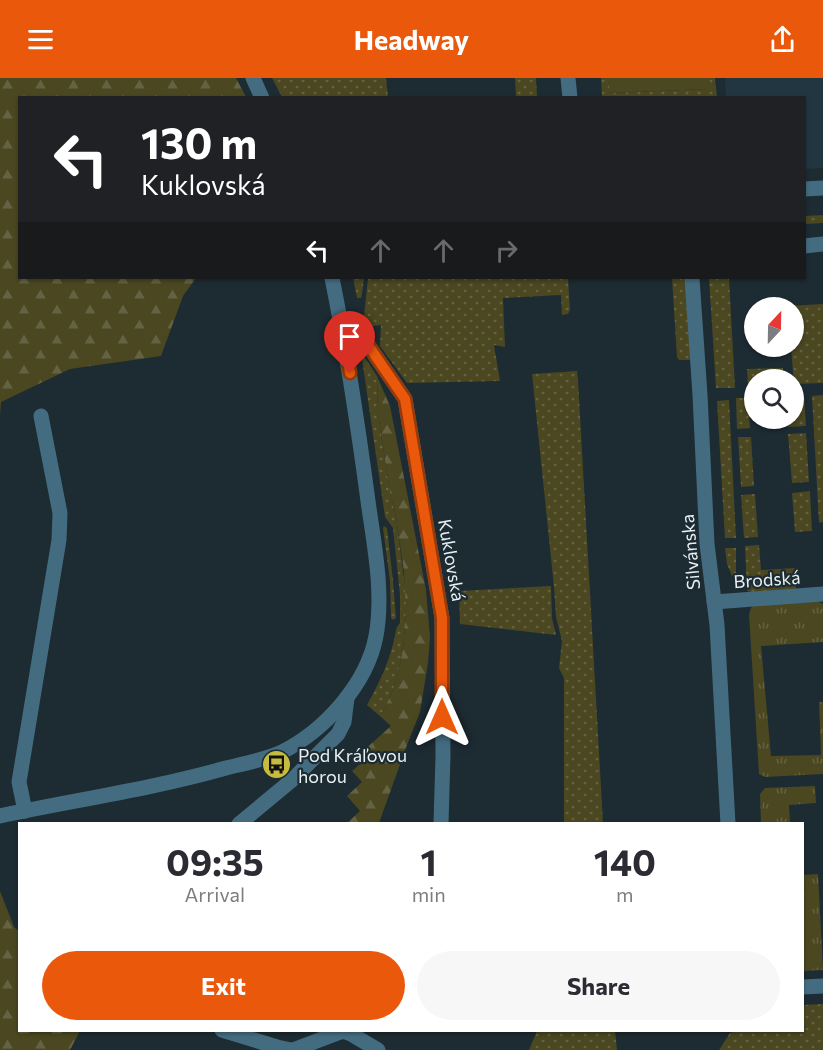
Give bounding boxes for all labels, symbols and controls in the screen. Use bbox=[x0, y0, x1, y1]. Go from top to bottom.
icon: menu bbox=[24, 23, 57, 56]
text: Headway bbox=[354, 23, 469, 56]
icon: share bbox=[766, 23, 799, 56]
text: 130 m bbox=[141, 116, 257, 168]
icon: left bbox=[42, 120, 120, 198]
text: Kuklovská bbox=[141, 168, 266, 201]
icon: left bbox=[301, 234, 334, 267]
icon: ahead bbox=[364, 234, 397, 267]
icon: ahead bbox=[427, 234, 460, 267]
icon: right bbox=[490, 234, 523, 267]
north arrow bbox=[744, 297, 804, 357]
map controls bbox=[744, 297, 804, 429]
pin bbox=[324, 311, 375, 373]
icon: arrive bbox=[333, 320, 366, 353]
button: search bbox=[744, 369, 804, 429]
street label: Silvánska bbox=[676, 513, 704, 591]
street label: Kuklovská bbox=[434, 517, 470, 603]
street label: Brodská bbox=[733, 566, 801, 592]
position arrow bbox=[410, 685, 474, 749]
place label: Pod Kráľovou horou bbox=[298, 744, 407, 787]
bus stop icon: Pod Kráľovou horou bbox=[261, 749, 293, 781]
text: 09:35 bbox=[166, 839, 264, 883]
text: 1 bbox=[421, 839, 437, 883]
text: 140 bbox=[594, 839, 656, 883]
text: Arrival bbox=[185, 882, 245, 906]
text: min bbox=[412, 882, 446, 906]
text: m bbox=[616, 882, 634, 906]
button: Exit bbox=[42, 951, 405, 1020]
button: Share bbox=[417, 951, 780, 1020]

